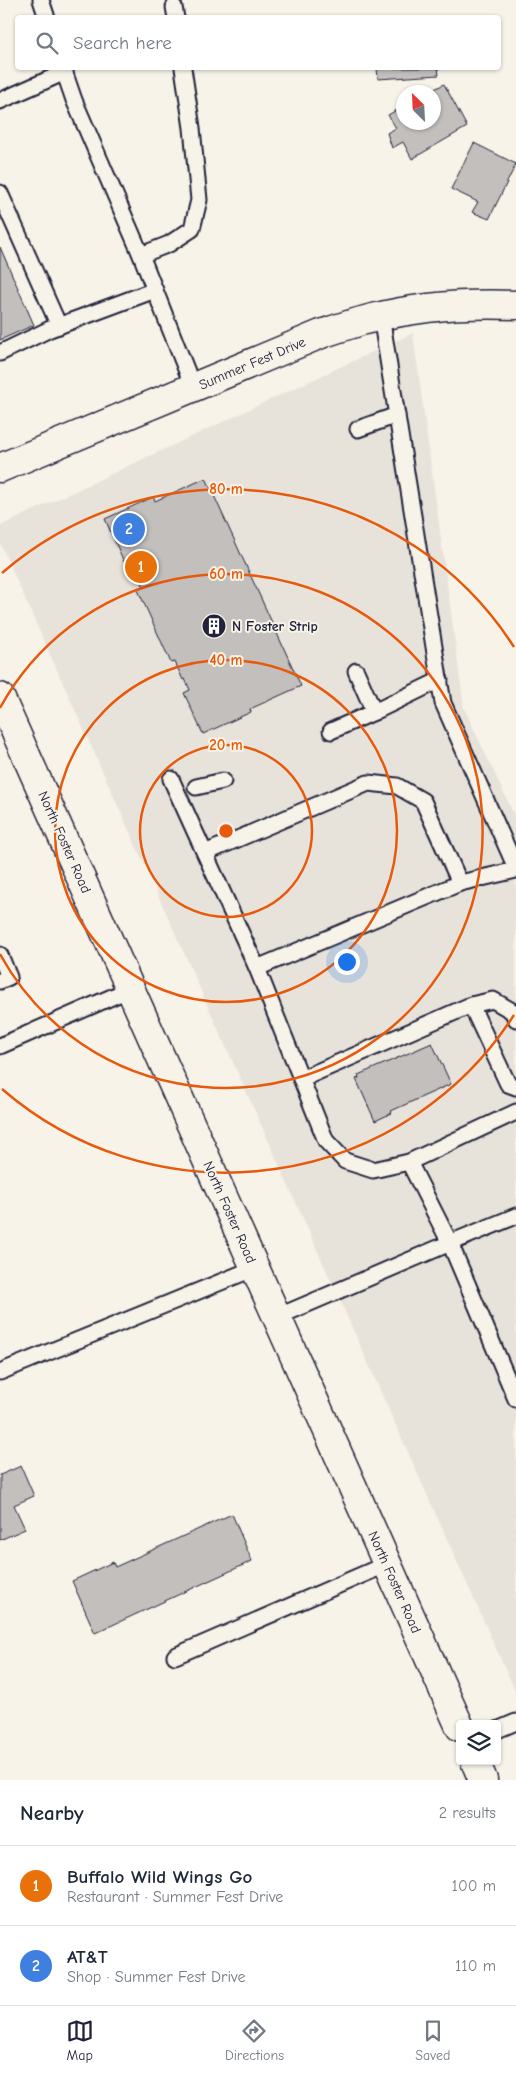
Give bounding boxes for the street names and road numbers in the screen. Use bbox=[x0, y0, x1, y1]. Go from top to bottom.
street label: Summer Fest Drive bbox=[196, 333, 308, 394]
street label: North Foster Road bbox=[34, 789, 95, 896]
street label: North Foster Road bbox=[199, 1159, 260, 1266]
street label: North Foster Road bbox=[364, 1529, 425, 1636]

